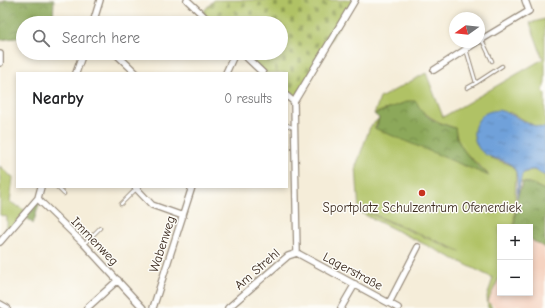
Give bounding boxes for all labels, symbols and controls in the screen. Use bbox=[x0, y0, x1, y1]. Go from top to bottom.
north arrow bbox=[449, 12, 485, 48]
search box bbox=[16, 16, 288, 60]
icon: search bbox=[30, 27, 52, 49]
text: Search here bbox=[62, 29, 140, 47]
text: Nearby bbox=[32, 89, 83, 108]
text: 0 results bbox=[224, 91, 272, 106]
marker: Sportplatz Schulzentrum Ofenerdiek bbox=[417, 188, 427, 198]
place label: Sportplatz Schulzentrum Ofenerdiek bbox=[323, 200, 522, 215]
street label: Immenweg bbox=[68, 214, 122, 268]
street label: Wabenweg bbox=[146, 214, 178, 274]
map controls bbox=[497, 224, 533, 296]
button: + bbox=[497, 224, 533, 260]
street label: Am Strehl bbox=[231, 245, 283, 293]
street label: Lagerstraße bbox=[320, 249, 386, 293]
button: − bbox=[497, 260, 533, 296]

